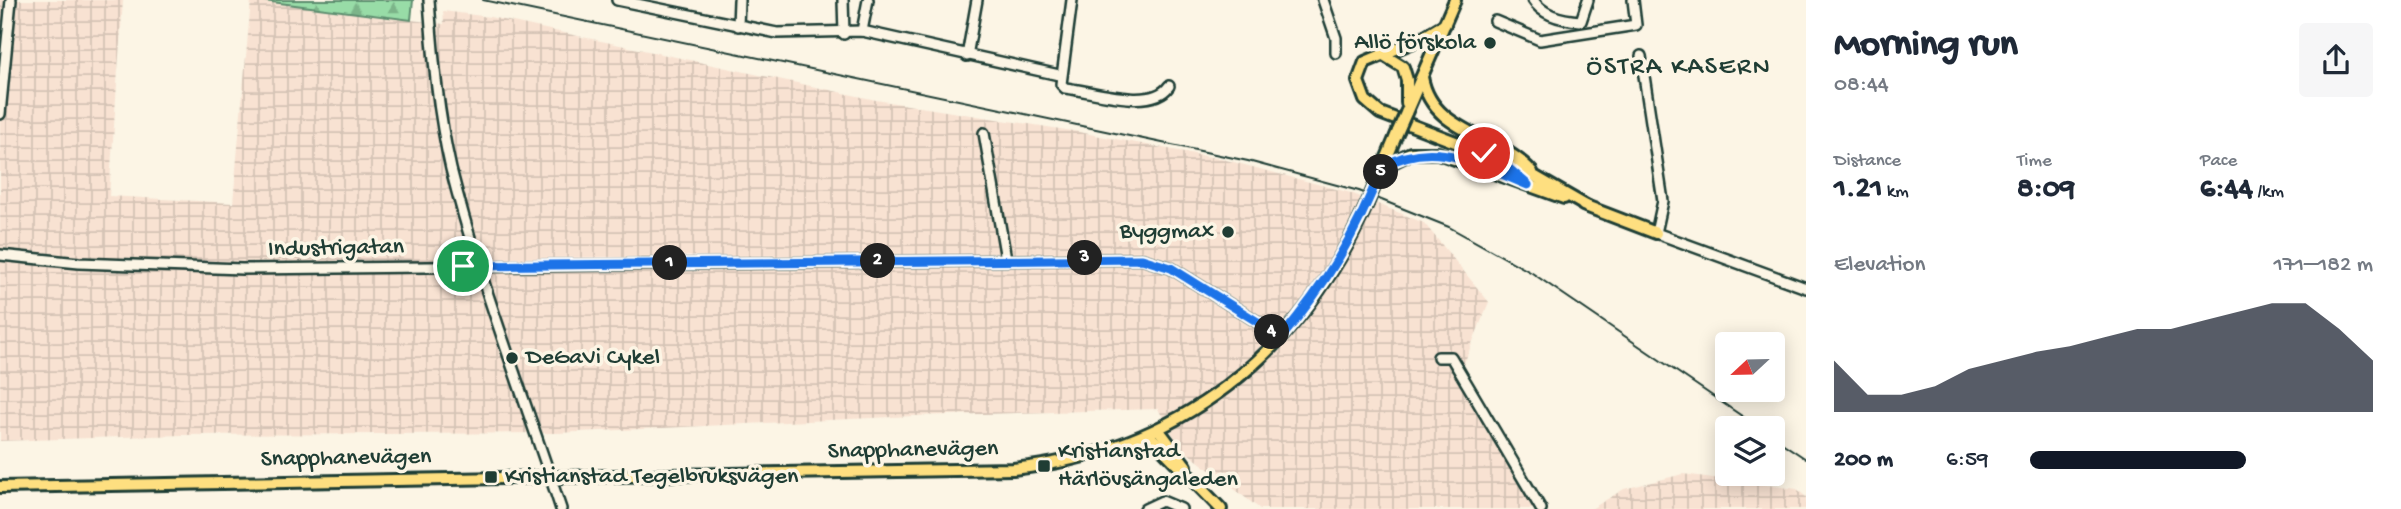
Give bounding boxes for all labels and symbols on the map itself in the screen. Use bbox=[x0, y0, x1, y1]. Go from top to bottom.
place label: Allö förskola bbox=[1354, 29, 1477, 58]
marker: Allö förskola bbox=[1482, 35, 1498, 51]
district label: ÖSTRA KASERN bbox=[1586, 53, 1772, 84]
pin bbox=[1454, 123, 1514, 183]
pin: 5 bbox=[1364, 154, 1398, 190]
place label: Byggmax bbox=[1119, 218, 1214, 247]
marker: Byggmax bbox=[1220, 224, 1236, 240]
street label: Industrigatan bbox=[268, 233, 405, 265]
pin bbox=[433, 236, 493, 296]
pin: 3 bbox=[1068, 240, 1102, 276]
pin: 2 bbox=[860, 244, 896, 278]
pin: 1 bbox=[652, 246, 688, 280]
pin: 4 bbox=[1254, 314, 1290, 350]
north arrow bbox=[1715, 332, 1785, 402]
place label: DeGaVi Cykel bbox=[524, 344, 660, 373]
marker: DeGaVi Cykel bbox=[504, 350, 520, 366]
street label: Snapphanevägen bbox=[827, 435, 999, 467]
place label: Kristianstad Härlövsängaleden bbox=[1058, 438, 1239, 495]
street label: Snapphanevägen bbox=[260, 443, 432, 475]
marker: Kristianstad Härlövsängaleden bbox=[1036, 458, 1052, 474]
place label: Kristianstad Tegelbruksvägen bbox=[505, 463, 799, 492]
marker: Kristianstad Tegelbruksvägen bbox=[483, 469, 499, 485]

